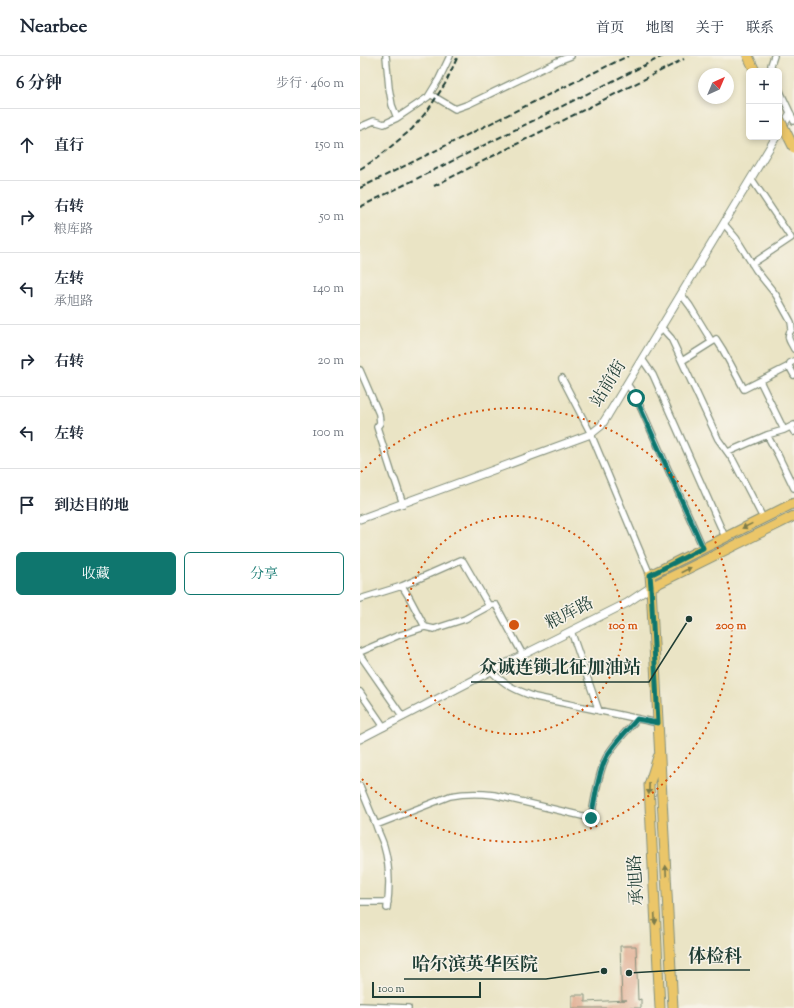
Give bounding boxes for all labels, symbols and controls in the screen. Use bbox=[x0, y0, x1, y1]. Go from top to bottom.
text: Nearbee bbox=[20, 14, 87, 41]
text: 首页 bbox=[596, 19, 624, 39]
text: 地图 bbox=[646, 19, 674, 39]
text: 关于 bbox=[696, 19, 724, 39]
text: 联系 bbox=[746, 19, 774, 39]
north arrow bbox=[698, 68, 734, 104]
map controls bbox=[746, 68, 782, 140]
button: + bbox=[746, 68, 782, 104]
text: 6 分钟 bbox=[16, 72, 62, 96]
text: 步行 · 460 m bbox=[276, 75, 344, 93]
button: − bbox=[746, 104, 782, 140]
icon: ahead bbox=[16, 134, 38, 156]
text: 直行 bbox=[54, 136, 84, 157]
text: 150 m bbox=[315, 136, 344, 154]
text: 右转 bbox=[54, 197, 84, 218]
icon: right bbox=[16, 206, 38, 228]
text: 50 m bbox=[319, 208, 344, 226]
text: 粮库路 bbox=[54, 221, 93, 239]
text: 左转 bbox=[54, 269, 84, 290]
icon: left bbox=[16, 278, 38, 300]
text: 140 m bbox=[313, 280, 344, 298]
text: 承旭路 bbox=[54, 293, 93, 311]
icon: right bbox=[16, 350, 38, 372]
text: 右转 bbox=[54, 352, 84, 373]
text: 20 m bbox=[318, 352, 344, 370]
street label: 站前街 bbox=[585, 356, 633, 412]
route start bbox=[627, 389, 645, 407]
icon: left bbox=[16, 422, 38, 444]
text: 左转 bbox=[54, 424, 84, 445]
text: 100 m bbox=[312, 424, 344, 442]
icon: arrive bbox=[16, 494, 38, 516]
text: 到达目的地 bbox=[54, 496, 129, 517]
one-way arrow bbox=[741, 523, 752, 529]
button: 收藏 bbox=[16, 552, 176, 595]
button: 分享 bbox=[184, 552, 344, 595]
one-way arrow bbox=[680, 567, 692, 573]
street label: 粮库路 bbox=[542, 592, 598, 636]
text: 100 m bbox=[607, 617, 638, 635]
text: 200 m bbox=[716, 617, 746, 635]
centre of rings bbox=[507, 618, 521, 632]
callout: 众诚连锁北征加油站 bbox=[471, 652, 649, 682]
text: 众诚连锁北征加油站 bbox=[479, 656, 641, 682]
one-way arrow bbox=[646, 783, 652, 796]
route end bbox=[582, 809, 600, 827]
street label: 承旭路 bbox=[624, 854, 650, 906]
one-way arrow bbox=[663, 864, 669, 877]
one-way arrow bbox=[652, 913, 659, 925]
callout: 体检科 bbox=[680, 940, 750, 970]
text: 体检科 bbox=[688, 945, 742, 971]
callout: 哈尔滨英华医院 bbox=[404, 949, 546, 979]
text: 哈尔滨英华医院 bbox=[412, 953, 538, 979]
scale bar bbox=[372, 980, 481, 999]
text: 100 m bbox=[378, 981, 405, 997]

